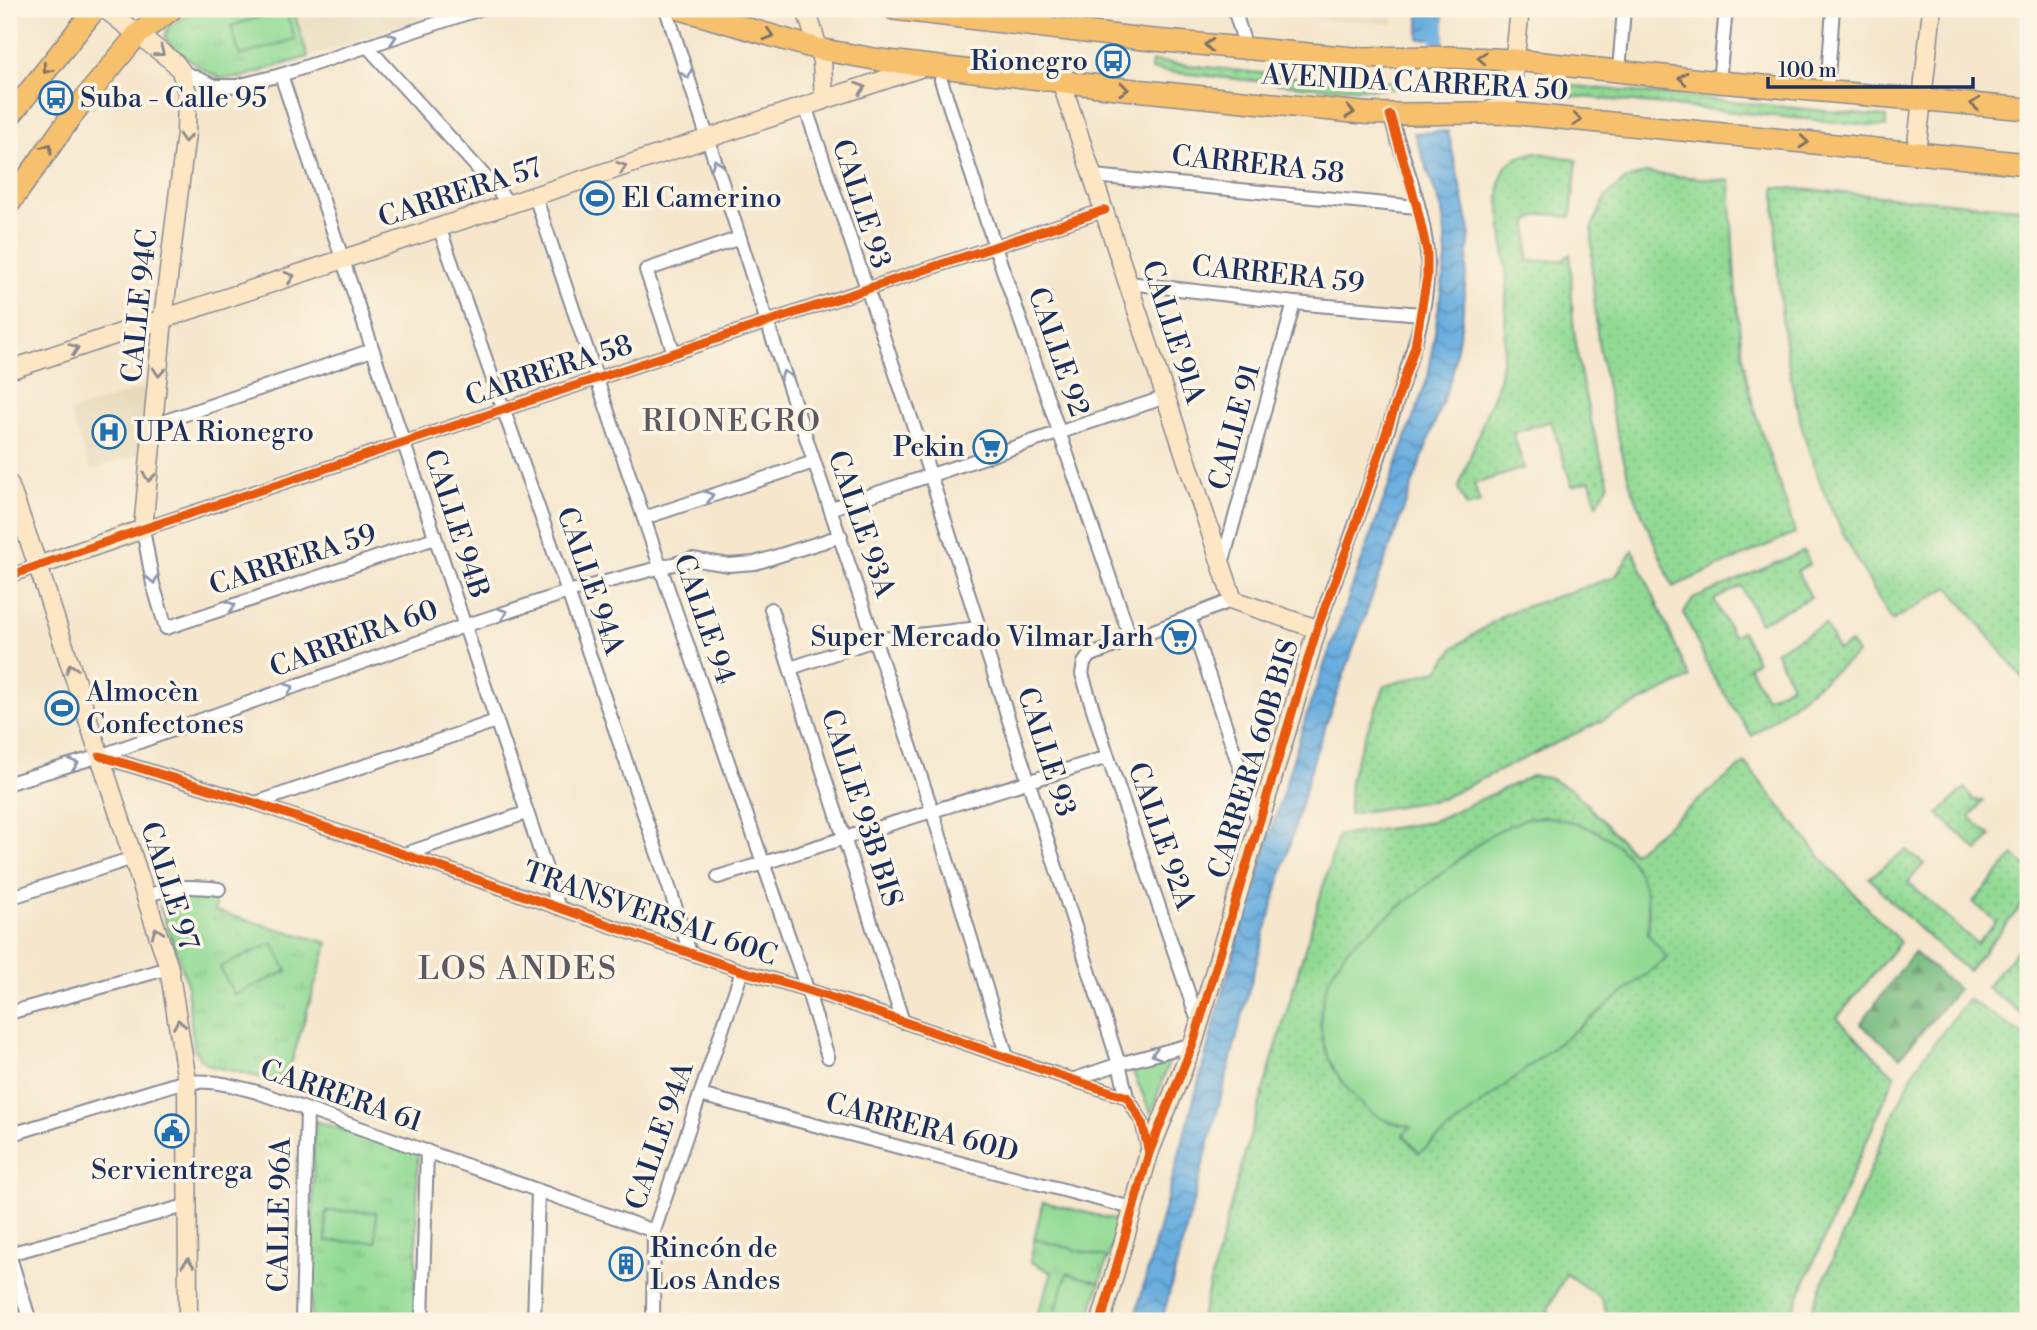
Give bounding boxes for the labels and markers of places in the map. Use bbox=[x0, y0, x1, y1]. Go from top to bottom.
bus stop icon: Rionegro bbox=[1094, 42, 1132, 80]
place label: Rionegro bbox=[970, 44, 1088, 79]
bus stop icon: Suba - Calle 95 bbox=[37, 79, 75, 117]
place label: Suba - Calle 95 bbox=[80, 81, 267, 116]
sports icon: El Camerino bbox=[578, 179, 616, 217]
place label: El Camerino bbox=[622, 181, 782, 216]
hospital icon: UPA Rionegro bbox=[90, 413, 128, 451]
place label: UPA Rionegro bbox=[134, 415, 314, 450]
supermarket icon: Pekin bbox=[971, 428, 1009, 466]
place label: Pekin bbox=[893, 430, 965, 465]
supermarket icon: Super Mercado Vilmar Jarh bbox=[1160, 618, 1198, 656]
place label: Super Mercado Vilmar Jarh bbox=[811, 620, 1154, 655]
place label: Almocèn Confectones bbox=[85, 675, 244, 742]
sports icon: Almocèn Confectones bbox=[43, 689, 81, 727]
public building icon: Servientrega bbox=[153, 1112, 191, 1150]
place label: Servientrega bbox=[91, 1153, 254, 1188]
place label: Rincón de Los Andes bbox=[650, 1231, 781, 1298]
building icon: Rincón de Los Andes bbox=[607, 1245, 645, 1283]

